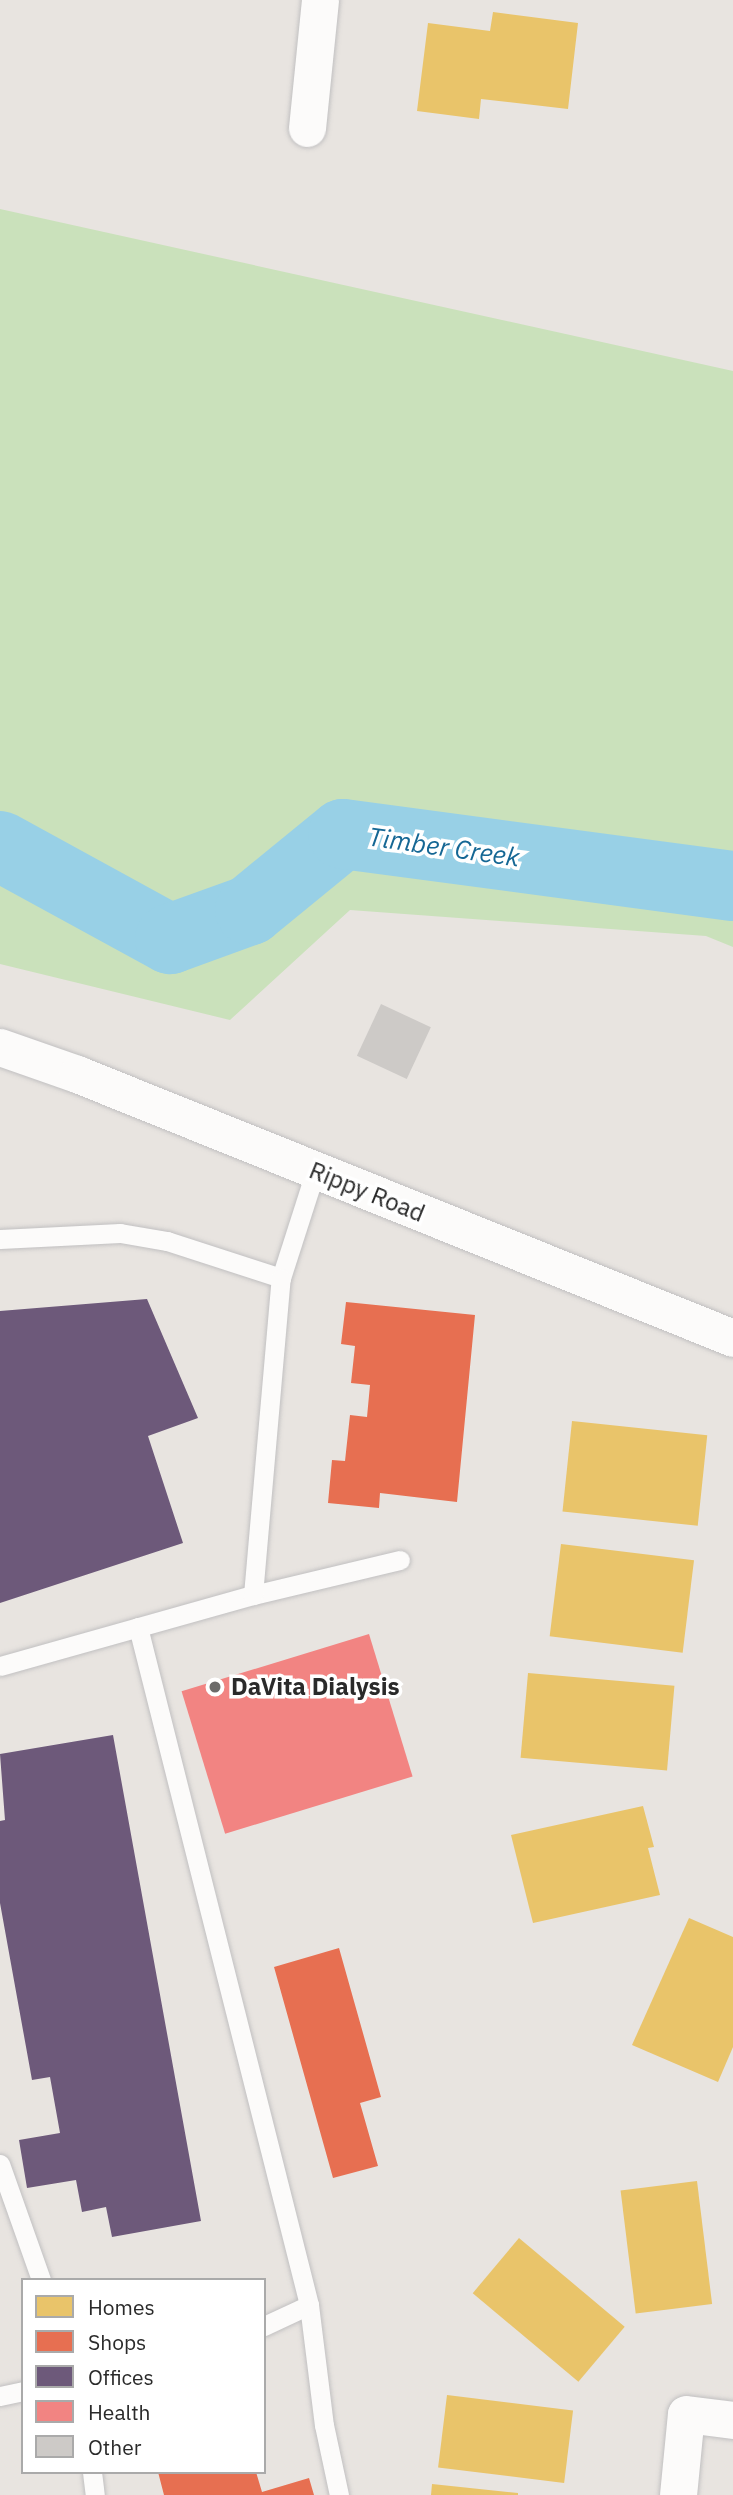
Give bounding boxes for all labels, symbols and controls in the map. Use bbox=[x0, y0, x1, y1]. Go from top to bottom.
water label: Timber Creek bbox=[366, 821, 522, 873]
street label: Rippy Road bbox=[305, 1156, 429, 1228]
place label: DaVita Dialysis bbox=[231, 1673, 400, 1701]
marker: DaVita Dialysis bbox=[205, 1677, 225, 1697]
legend bbox=[21, 2278, 266, 2474]
text: Homes bbox=[88, 2293, 155, 2321]
text: Shops bbox=[88, 2328, 146, 2356]
text: Offices bbox=[88, 2363, 154, 2391]
text: Health bbox=[88, 2398, 151, 2426]
text: Other bbox=[88, 2433, 141, 2461]

